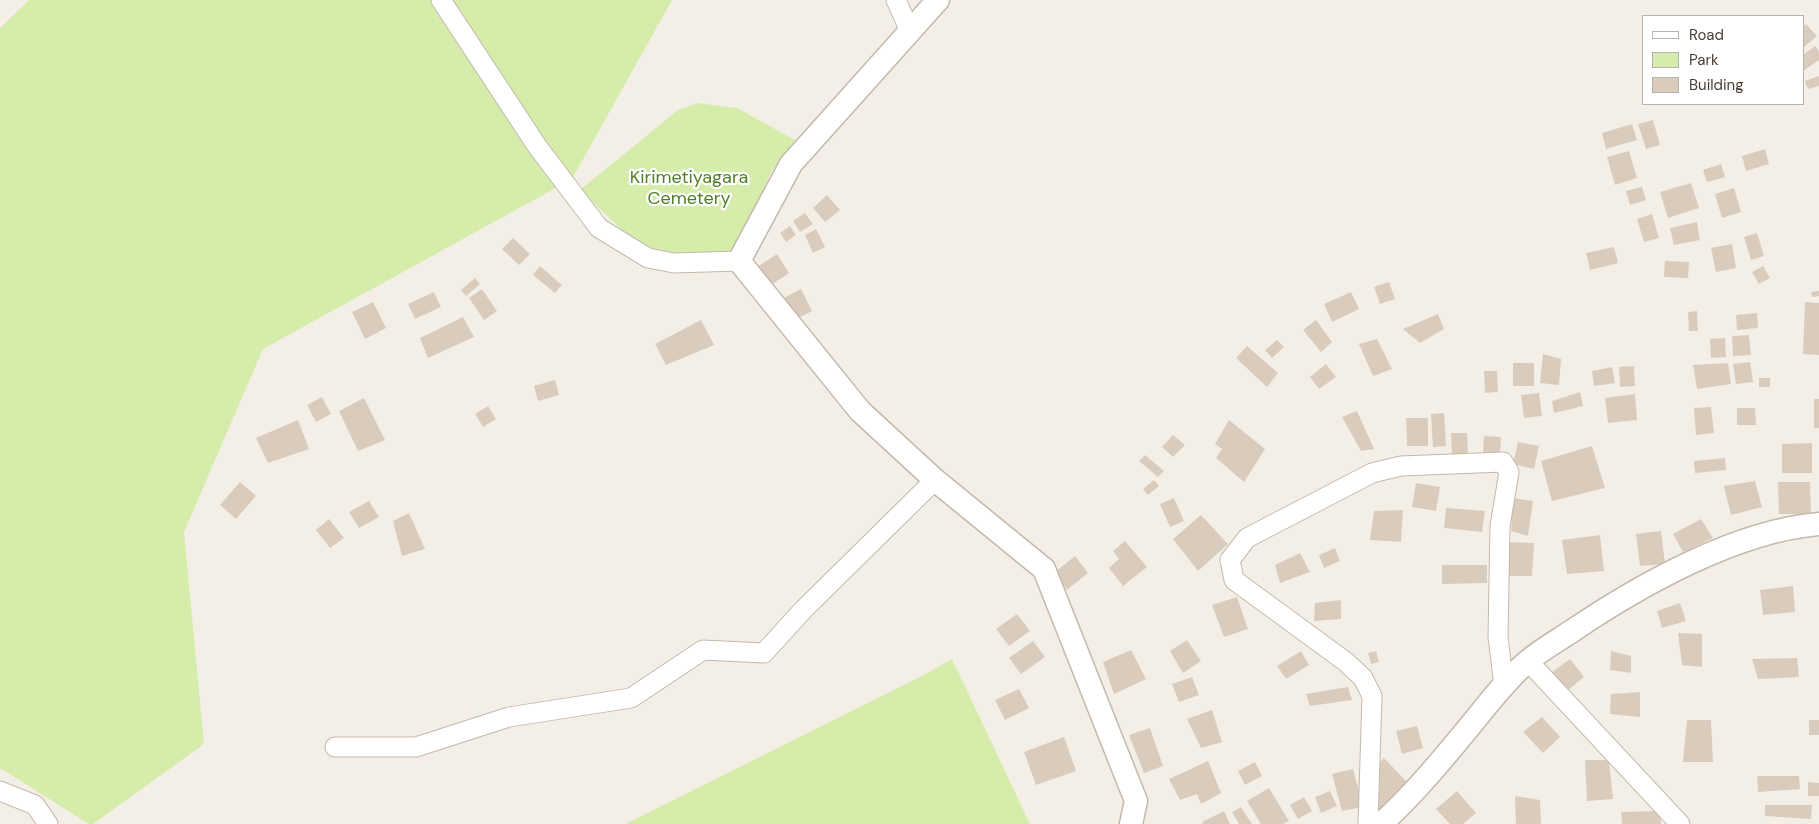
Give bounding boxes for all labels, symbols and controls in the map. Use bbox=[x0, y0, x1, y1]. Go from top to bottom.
legend bbox=[1642, 15, 1804, 105]
text: Road bbox=[1689, 25, 1724, 45]
text: Park bbox=[1689, 50, 1719, 70]
text: Building bbox=[1689, 75, 1744, 95]
park label: Kirimetiyagara Cemetery bbox=[630, 167, 748, 210]

